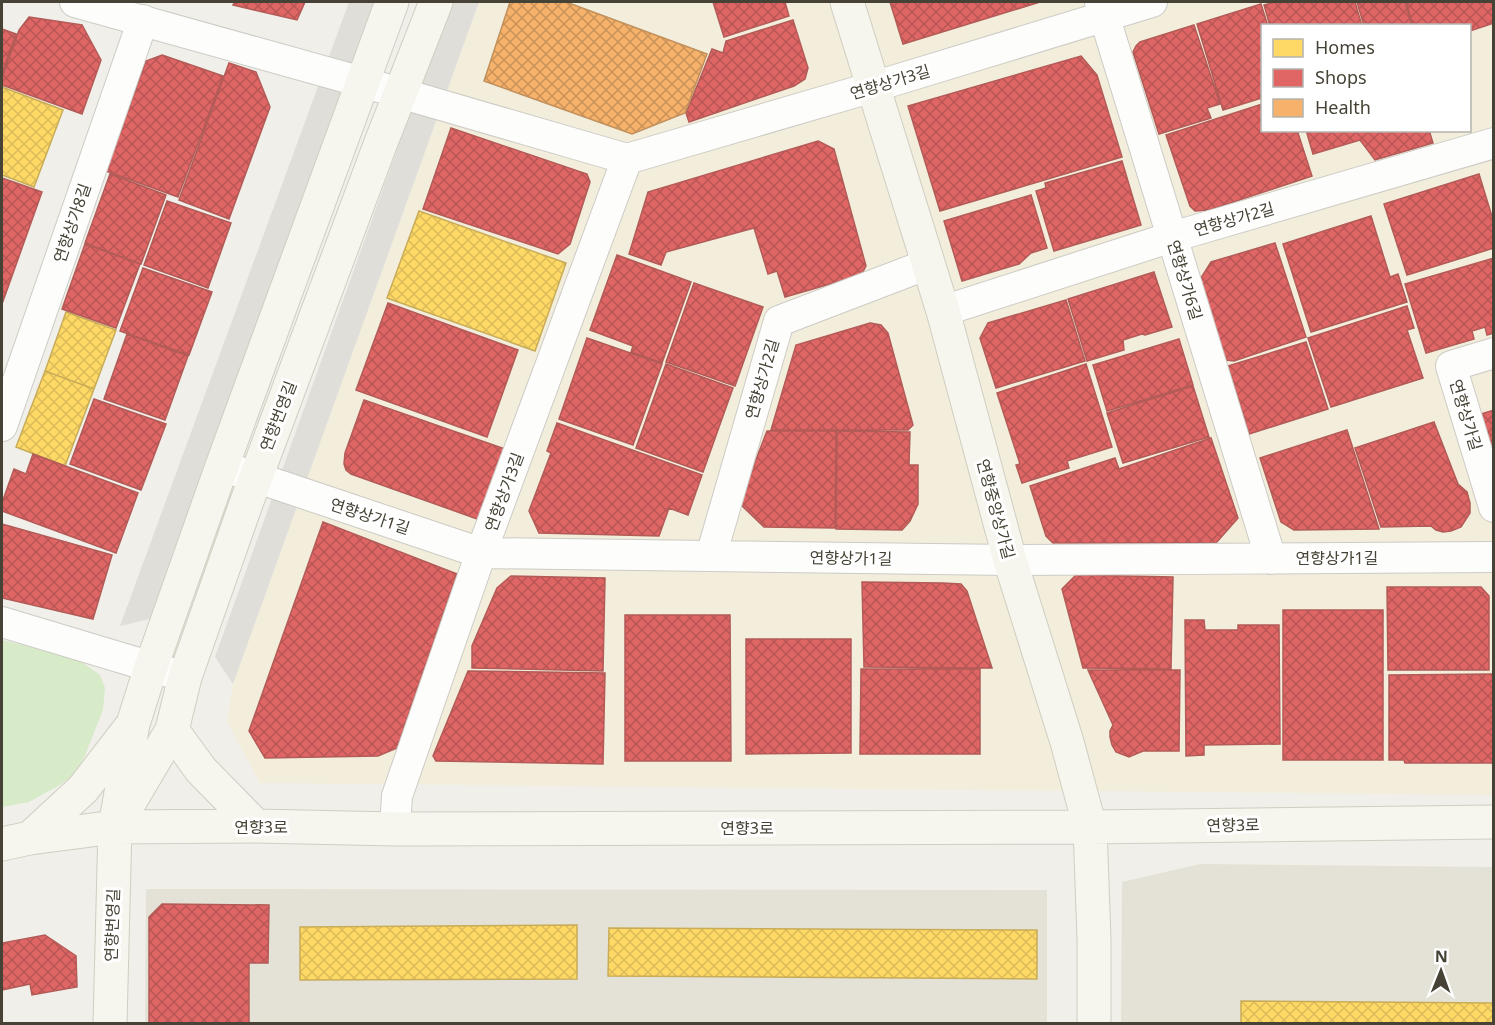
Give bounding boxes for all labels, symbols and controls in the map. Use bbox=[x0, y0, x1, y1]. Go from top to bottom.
legend bbox=[1261, 24, 1471, 132]
text: Homes bbox=[1315, 35, 1375, 59]
street label: 연향상가3길 bbox=[847, 59, 933, 105]
text: Shops bbox=[1315, 65, 1367, 89]
text: Health bbox=[1315, 95, 1371, 119]
street label: 연향상가8길 bbox=[48, 180, 96, 266]
street label: 연향상가2길 bbox=[1191, 197, 1277, 241]
street label: 연향상가6길 bbox=[1162, 237, 1208, 323]
street label: 연향상가2길 bbox=[740, 336, 784, 422]
street label: 연향상가길 bbox=[1445, 377, 1487, 453]
street label: 연향번영길 bbox=[255, 378, 301, 454]
street label: 연향상가3길 bbox=[480, 449, 528, 535]
street label: 연향중앙상가길 bbox=[972, 456, 1020, 562]
street label: 연향상가1길 bbox=[327, 493, 413, 539]
street label: 연향상가1길 bbox=[809, 546, 893, 570]
street label: 연향상가1길 bbox=[1296, 547, 1378, 569]
street label: 연향3로 bbox=[1206, 814, 1260, 836]
street label: 연향3로 bbox=[234, 816, 288, 838]
street label: 연향3로 bbox=[720, 817, 774, 839]
street label: 연향번영길 bbox=[100, 888, 124, 962]
north arrow bbox=[1411, 941, 1471, 1001]
text: N bbox=[1435, 945, 1448, 967]

